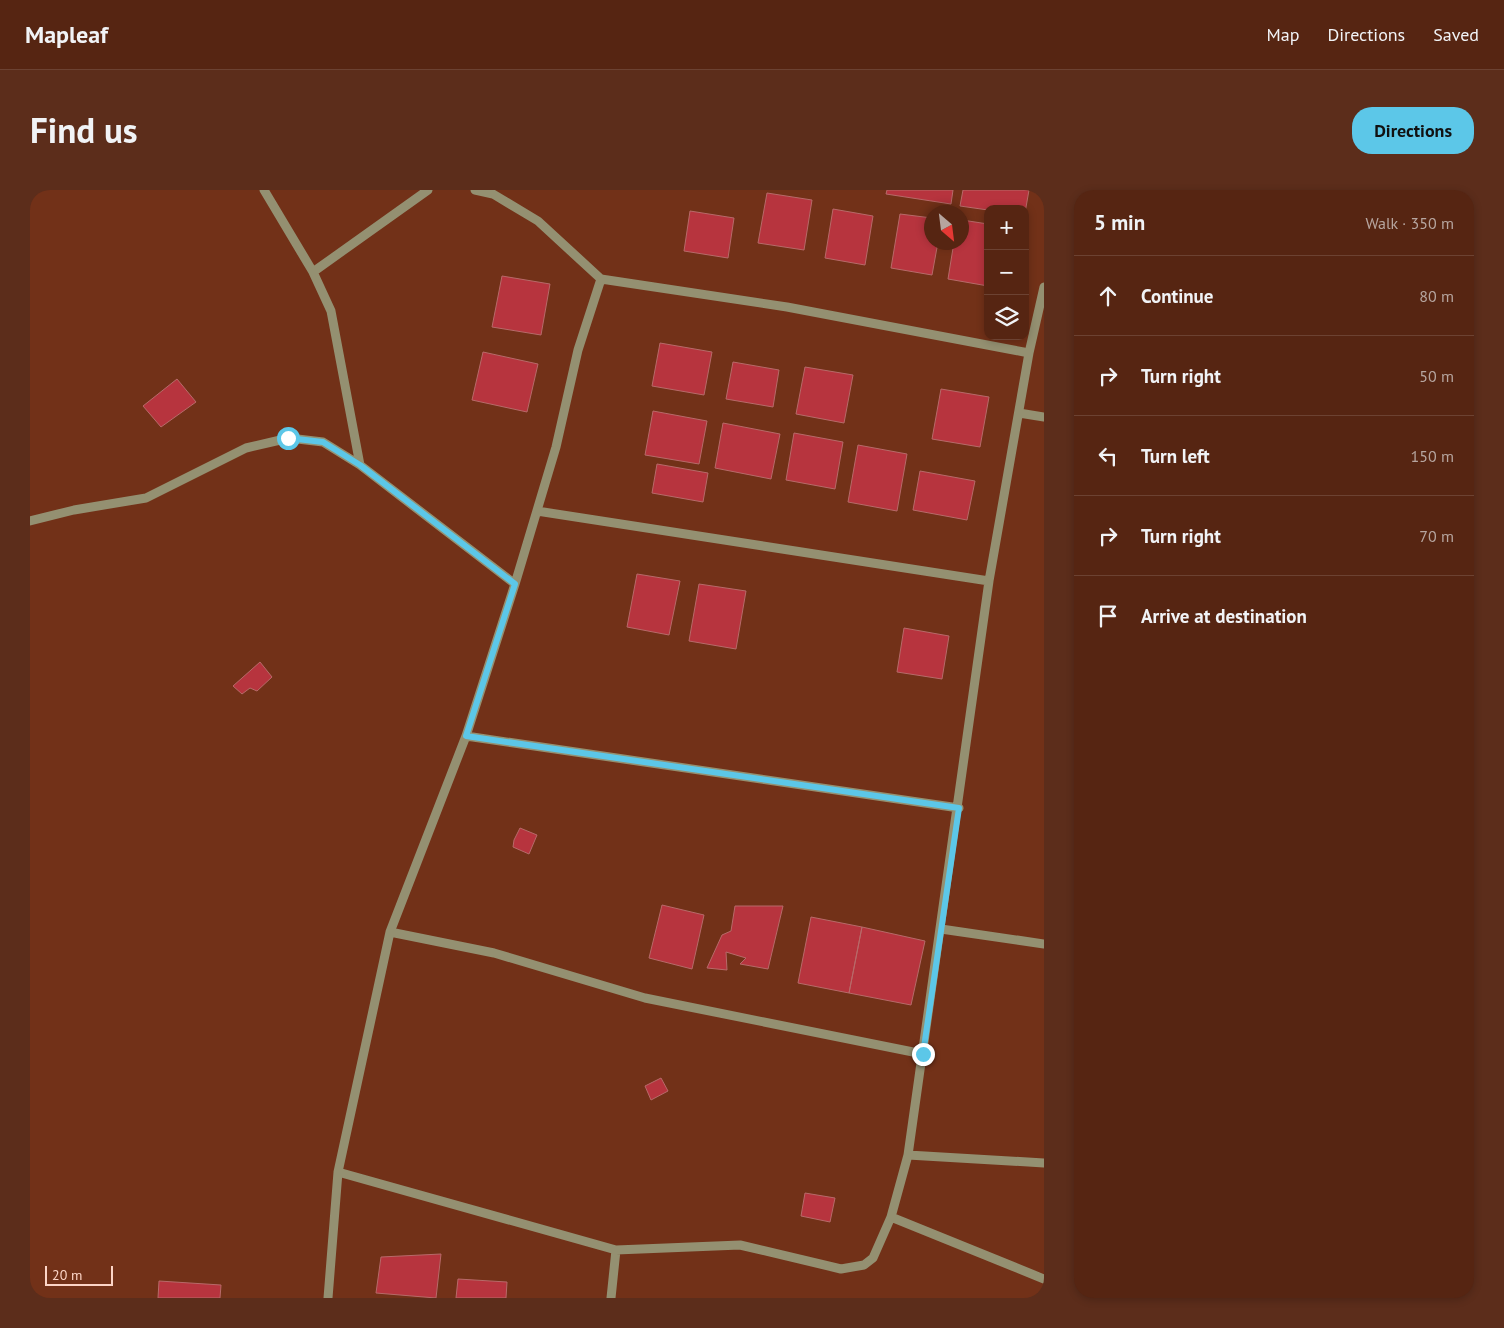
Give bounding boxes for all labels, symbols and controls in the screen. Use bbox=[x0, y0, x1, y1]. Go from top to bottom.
text: Mapleaf bbox=[25, 19, 108, 50]
text: Map bbox=[1267, 23, 1299, 46]
text: Directions bbox=[1327, 23, 1405, 46]
text: Saved bbox=[1433, 23, 1479, 46]
text: Find us bbox=[30, 107, 138, 153]
button: Directions bbox=[1352, 107, 1474, 154]
north arrow bbox=[924, 205, 969, 250]
map controls bbox=[984, 205, 1029, 340]
button: + bbox=[984, 205, 1029, 250]
text: 5 min bbox=[1094, 209, 1145, 236]
text: Walk · 350 m bbox=[1365, 213, 1454, 233]
button: − bbox=[984, 250, 1029, 295]
icon: ahead bbox=[1094, 282, 1122, 310]
text: Continue bbox=[1141, 284, 1213, 308]
text: 80 m bbox=[1419, 286, 1454, 306]
button: layers bbox=[984, 295, 1029, 340]
icon: right bbox=[1094, 362, 1122, 390]
text: Turn right bbox=[1141, 364, 1221, 388]
text: 50 m bbox=[1419, 366, 1454, 386]
route start bbox=[277, 427, 300, 450]
icon: left bbox=[1094, 442, 1122, 470]
text: Turn left bbox=[1141, 444, 1210, 468]
text: 150 m bbox=[1411, 446, 1454, 466]
icon: right bbox=[1094, 522, 1122, 550]
text: Turn right bbox=[1141, 524, 1221, 548]
text: 70 m bbox=[1419, 526, 1454, 546]
icon: arrive bbox=[1094, 602, 1122, 630]
text: Arrive at destination bbox=[1141, 604, 1307, 628]
route end bbox=[912, 1043, 935, 1066]
scale bar bbox=[45, 1263, 112, 1286]
text: 20 m bbox=[52, 1266, 82, 1284]

